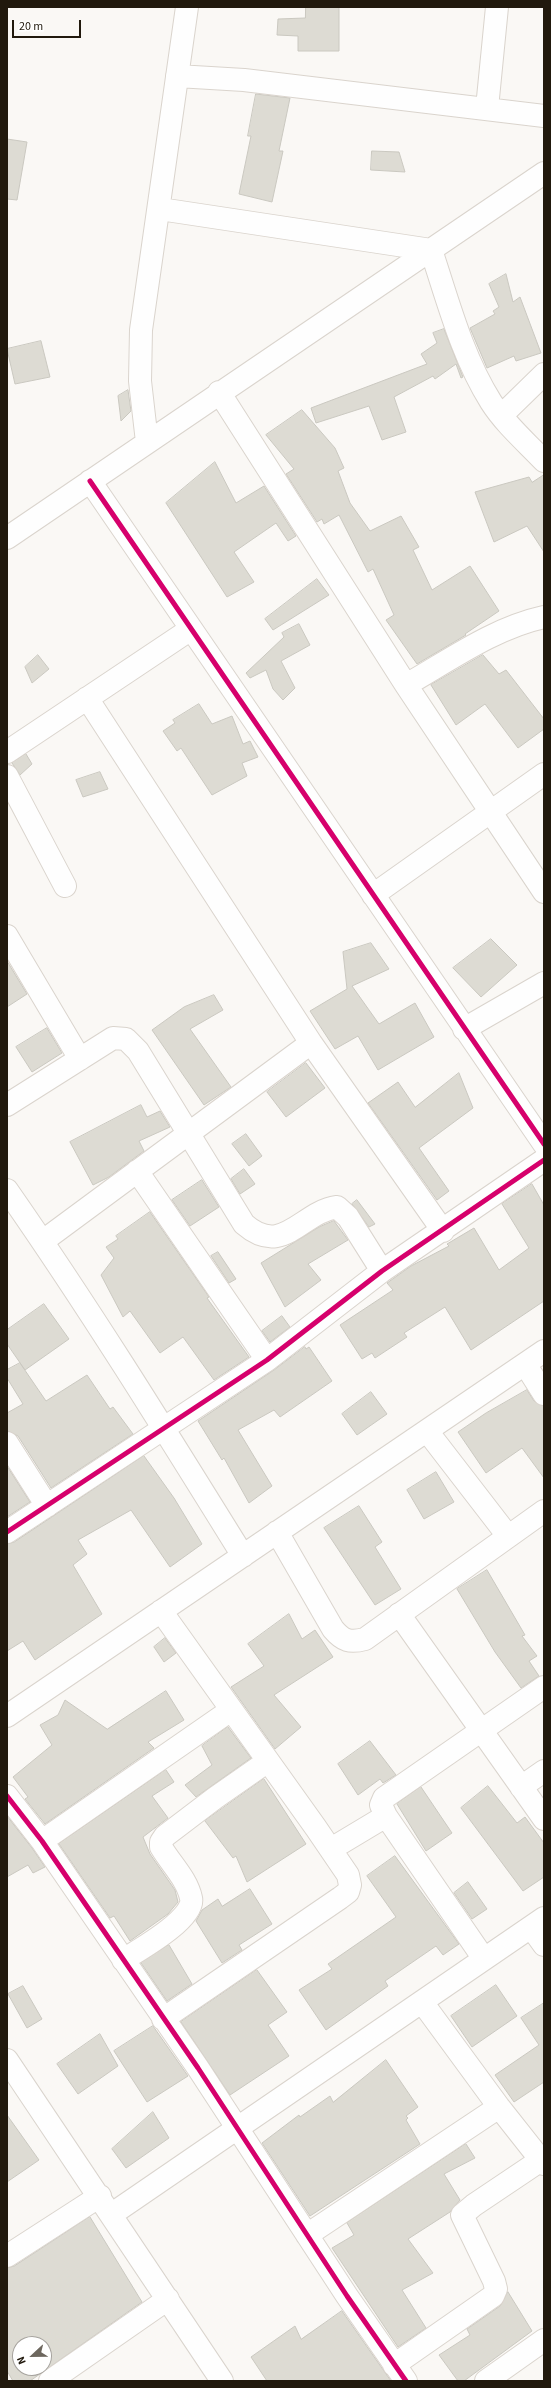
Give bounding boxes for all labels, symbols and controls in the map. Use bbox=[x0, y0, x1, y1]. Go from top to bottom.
scale bar bbox=[14, 12, 83, 38]
text: 20 m bbox=[19, 18, 43, 35]
north arrow bbox=[12, 2336, 52, 2376]
text: N bbox=[13, 2354, 30, 2367]

